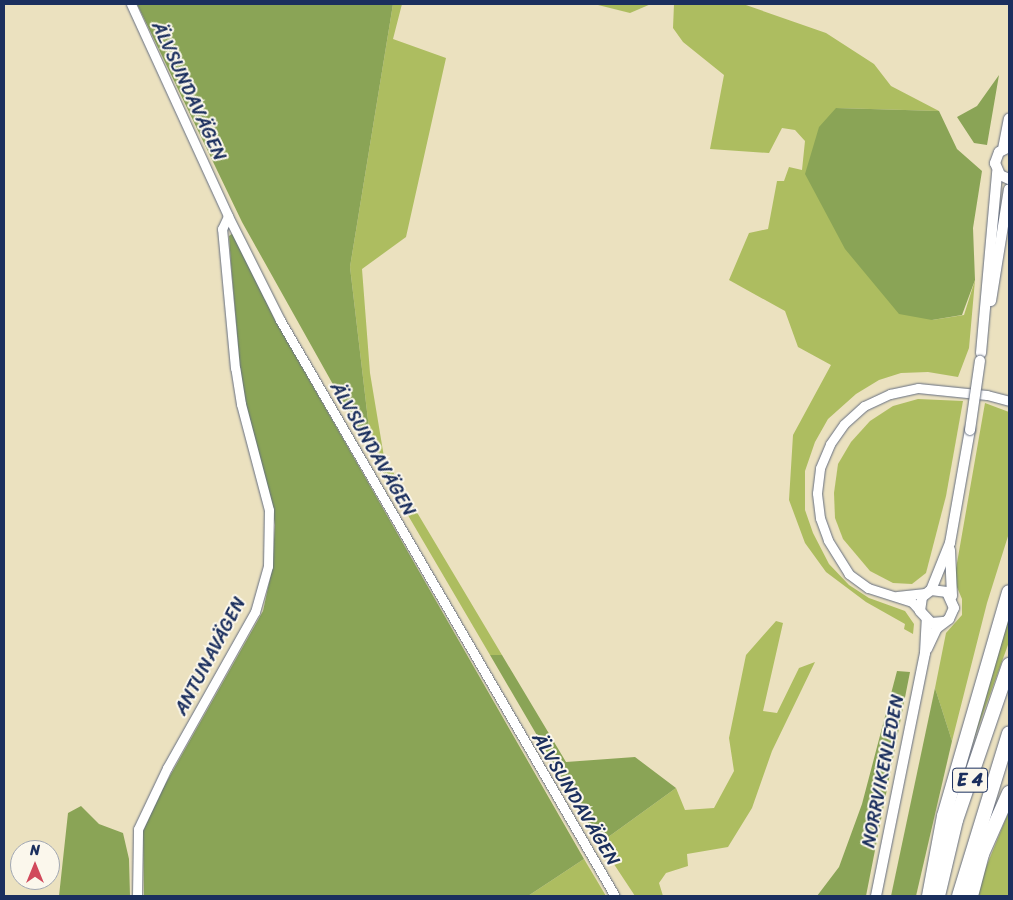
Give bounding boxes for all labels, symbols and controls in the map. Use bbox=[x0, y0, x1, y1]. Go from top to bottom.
street label: ÄLVSUNDAVÄGEN bbox=[147, 17, 231, 165]
street label: ÄLVSUNDAVÄGEN bbox=[325, 378, 421, 520]
street label: ANTUNAVÄGEN bbox=[169, 593, 251, 719]
street label: NORRVIKENLEDEN bbox=[857, 692, 909, 850]
street label: ÄLVSUNDAVÄGEN bbox=[527, 728, 625, 870]
road number: E 4 bbox=[951, 764, 989, 796]
text: N bbox=[30, 838, 40, 863]
north arrow bbox=[10, 840, 60, 890]

